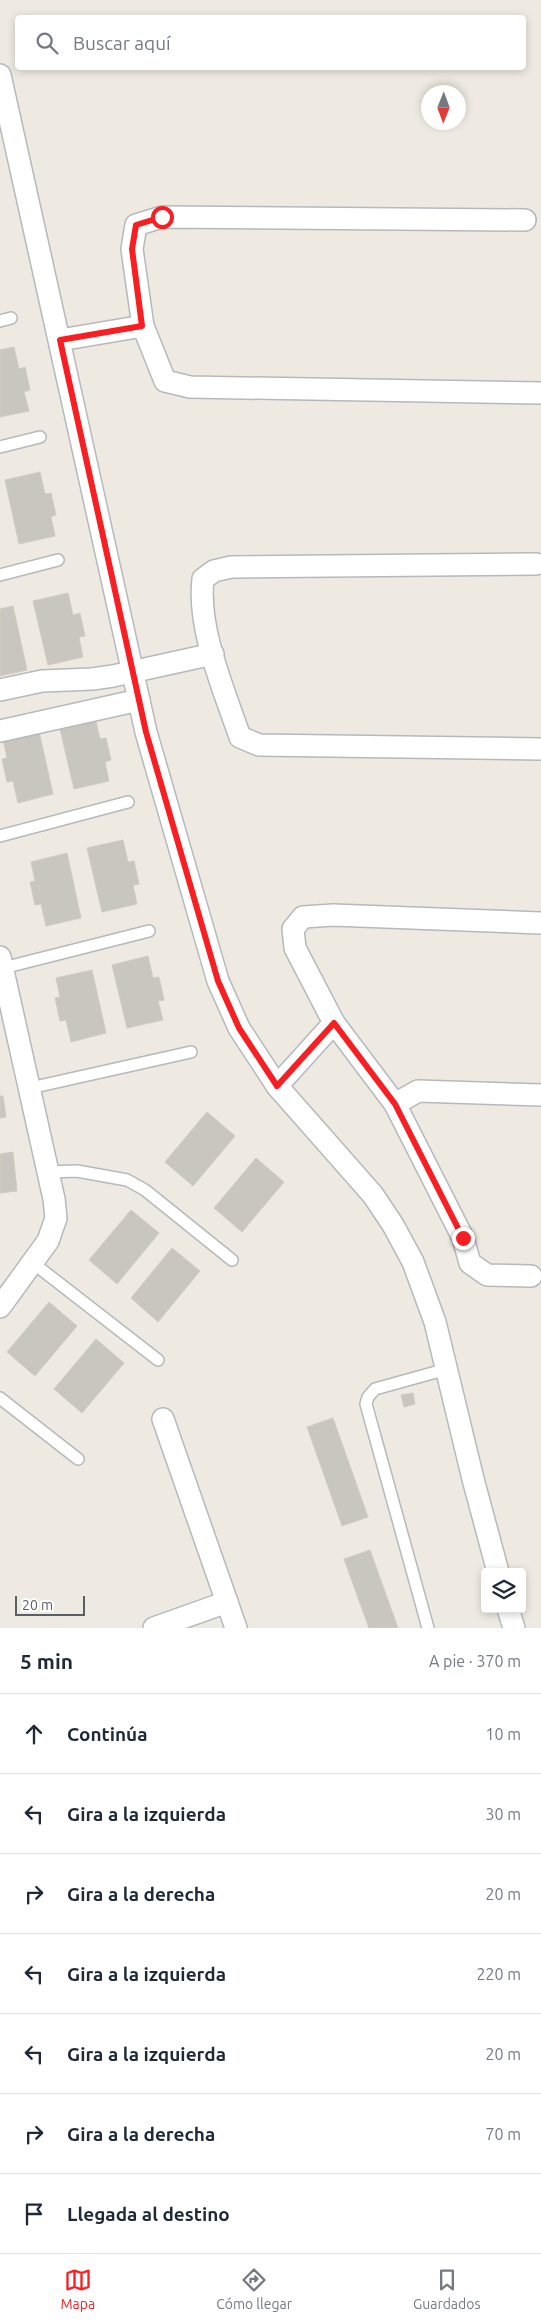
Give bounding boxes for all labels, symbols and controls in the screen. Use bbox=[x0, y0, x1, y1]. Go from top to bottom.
search box bbox=[15, 15, 526, 70]
icon: search bbox=[33, 29, 61, 57]
text: Buscar aquí bbox=[73, 32, 171, 54]
north arrow bbox=[421, 85, 466, 130]
route start bbox=[151, 206, 174, 229]
route end bbox=[452, 1227, 475, 1250]
map controls bbox=[481, 1568, 526, 1613]
button: layers bbox=[481, 1568, 526, 1613]
scale bar bbox=[15, 1593, 85, 1616]
text: 20 m bbox=[22, 1597, 53, 1613]
text: 5 min bbox=[20, 1649, 73, 1673]
text: A pie · 370 m bbox=[429, 1652, 521, 1670]
icon: ahead bbox=[20, 1720, 48, 1748]
text: Continúa bbox=[67, 1723, 148, 1745]
text: 10 m bbox=[485, 1725, 521, 1743]
icon: left bbox=[20, 1800, 48, 1828]
text: Gira a la izquierda bbox=[67, 1803, 226, 1825]
text: 30 m bbox=[485, 1805, 521, 1823]
icon: right bbox=[20, 1880, 48, 1908]
text: Gira a la derecha bbox=[67, 1883, 215, 1905]
text: 20 m bbox=[485, 1885, 521, 1903]
icon: left bbox=[20, 1960, 48, 1988]
text: Gira a la izquierda bbox=[67, 1963, 226, 1985]
text: 220 m bbox=[476, 1965, 521, 1983]
icon: left bbox=[20, 2040, 48, 2068]
text: Gira a la izquierda bbox=[67, 2043, 226, 2065]
text: 20 m bbox=[485, 2045, 521, 2063]
icon: right bbox=[20, 2120, 48, 2148]
text: Gira a la derecha bbox=[67, 2123, 215, 2145]
text: 70 m bbox=[485, 2125, 521, 2143]
icon: arrive bbox=[20, 2200, 48, 2228]
text: Llegada al destino bbox=[67, 2203, 230, 2225]
tab: Mapa bbox=[60, 2266, 95, 2312]
tab: Cómo llegar bbox=[216, 2266, 292, 2312]
tab: Guardados bbox=[413, 2266, 481, 2312]

